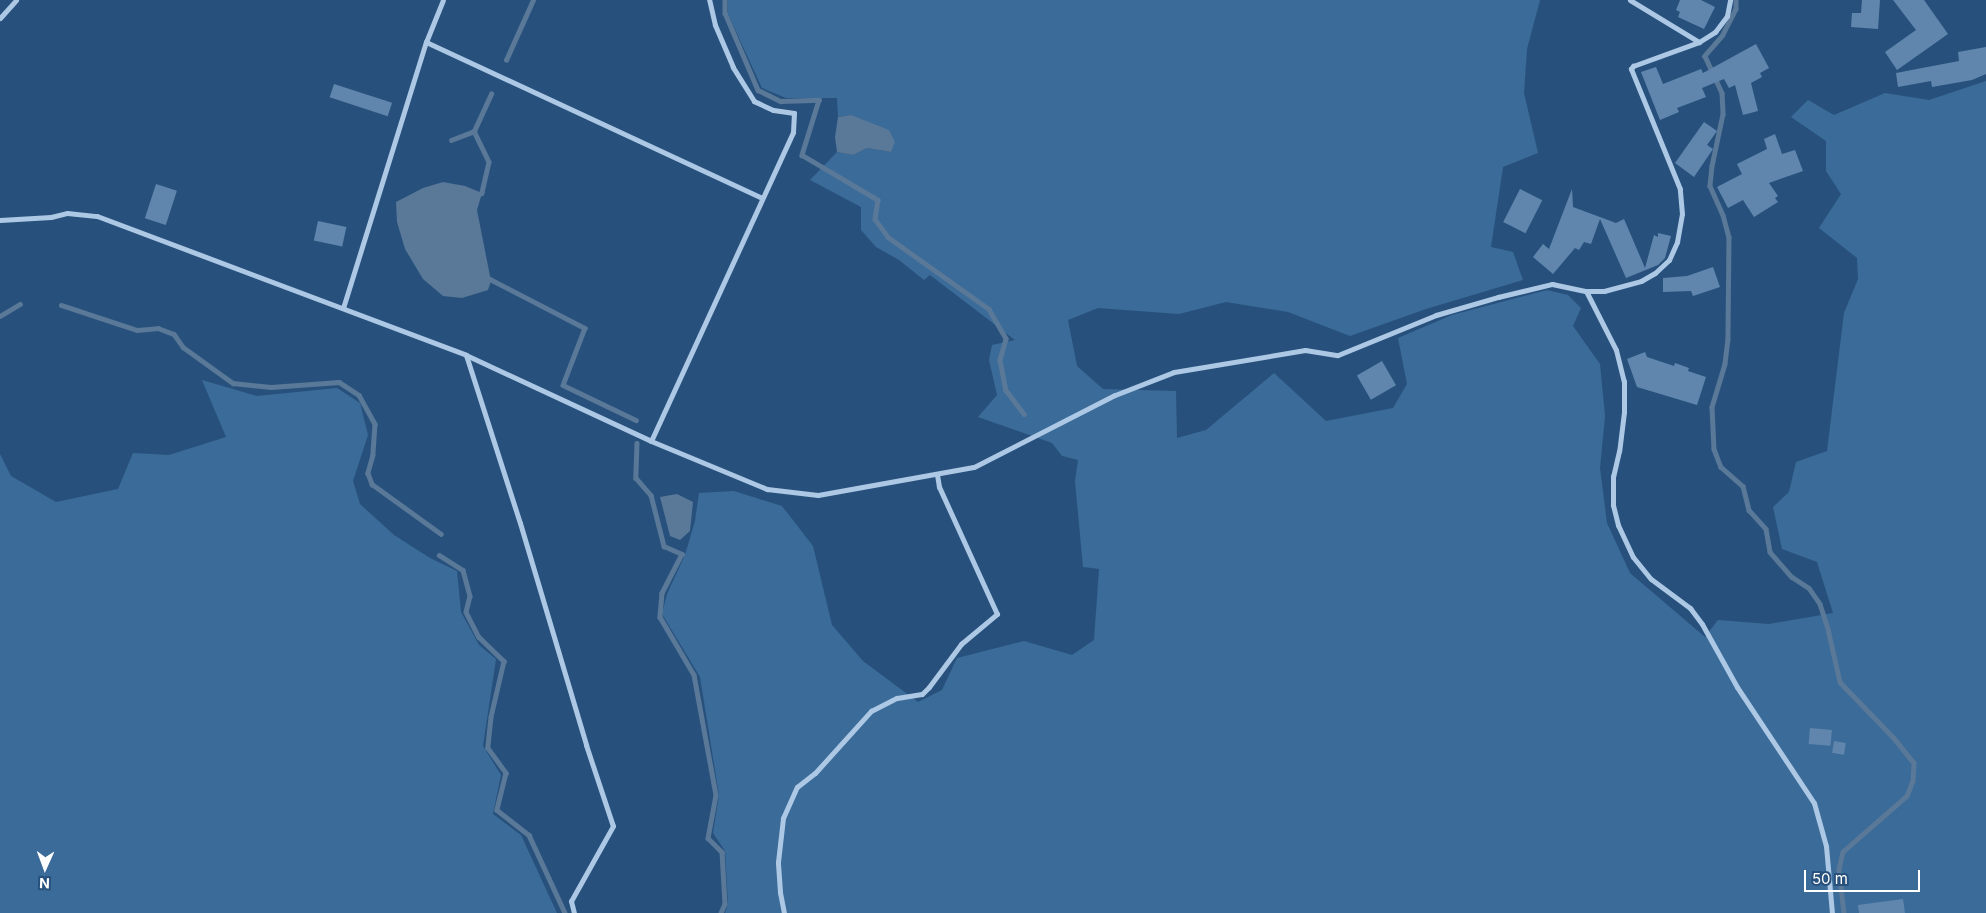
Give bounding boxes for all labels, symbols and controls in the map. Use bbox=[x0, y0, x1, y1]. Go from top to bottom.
north arrow bbox=[20, 843, 70, 893]
scale bar bbox=[1806, 860, 1922, 892]
text: 50 m bbox=[1812, 869, 1848, 888]
text: N bbox=[39, 875, 50, 892]

